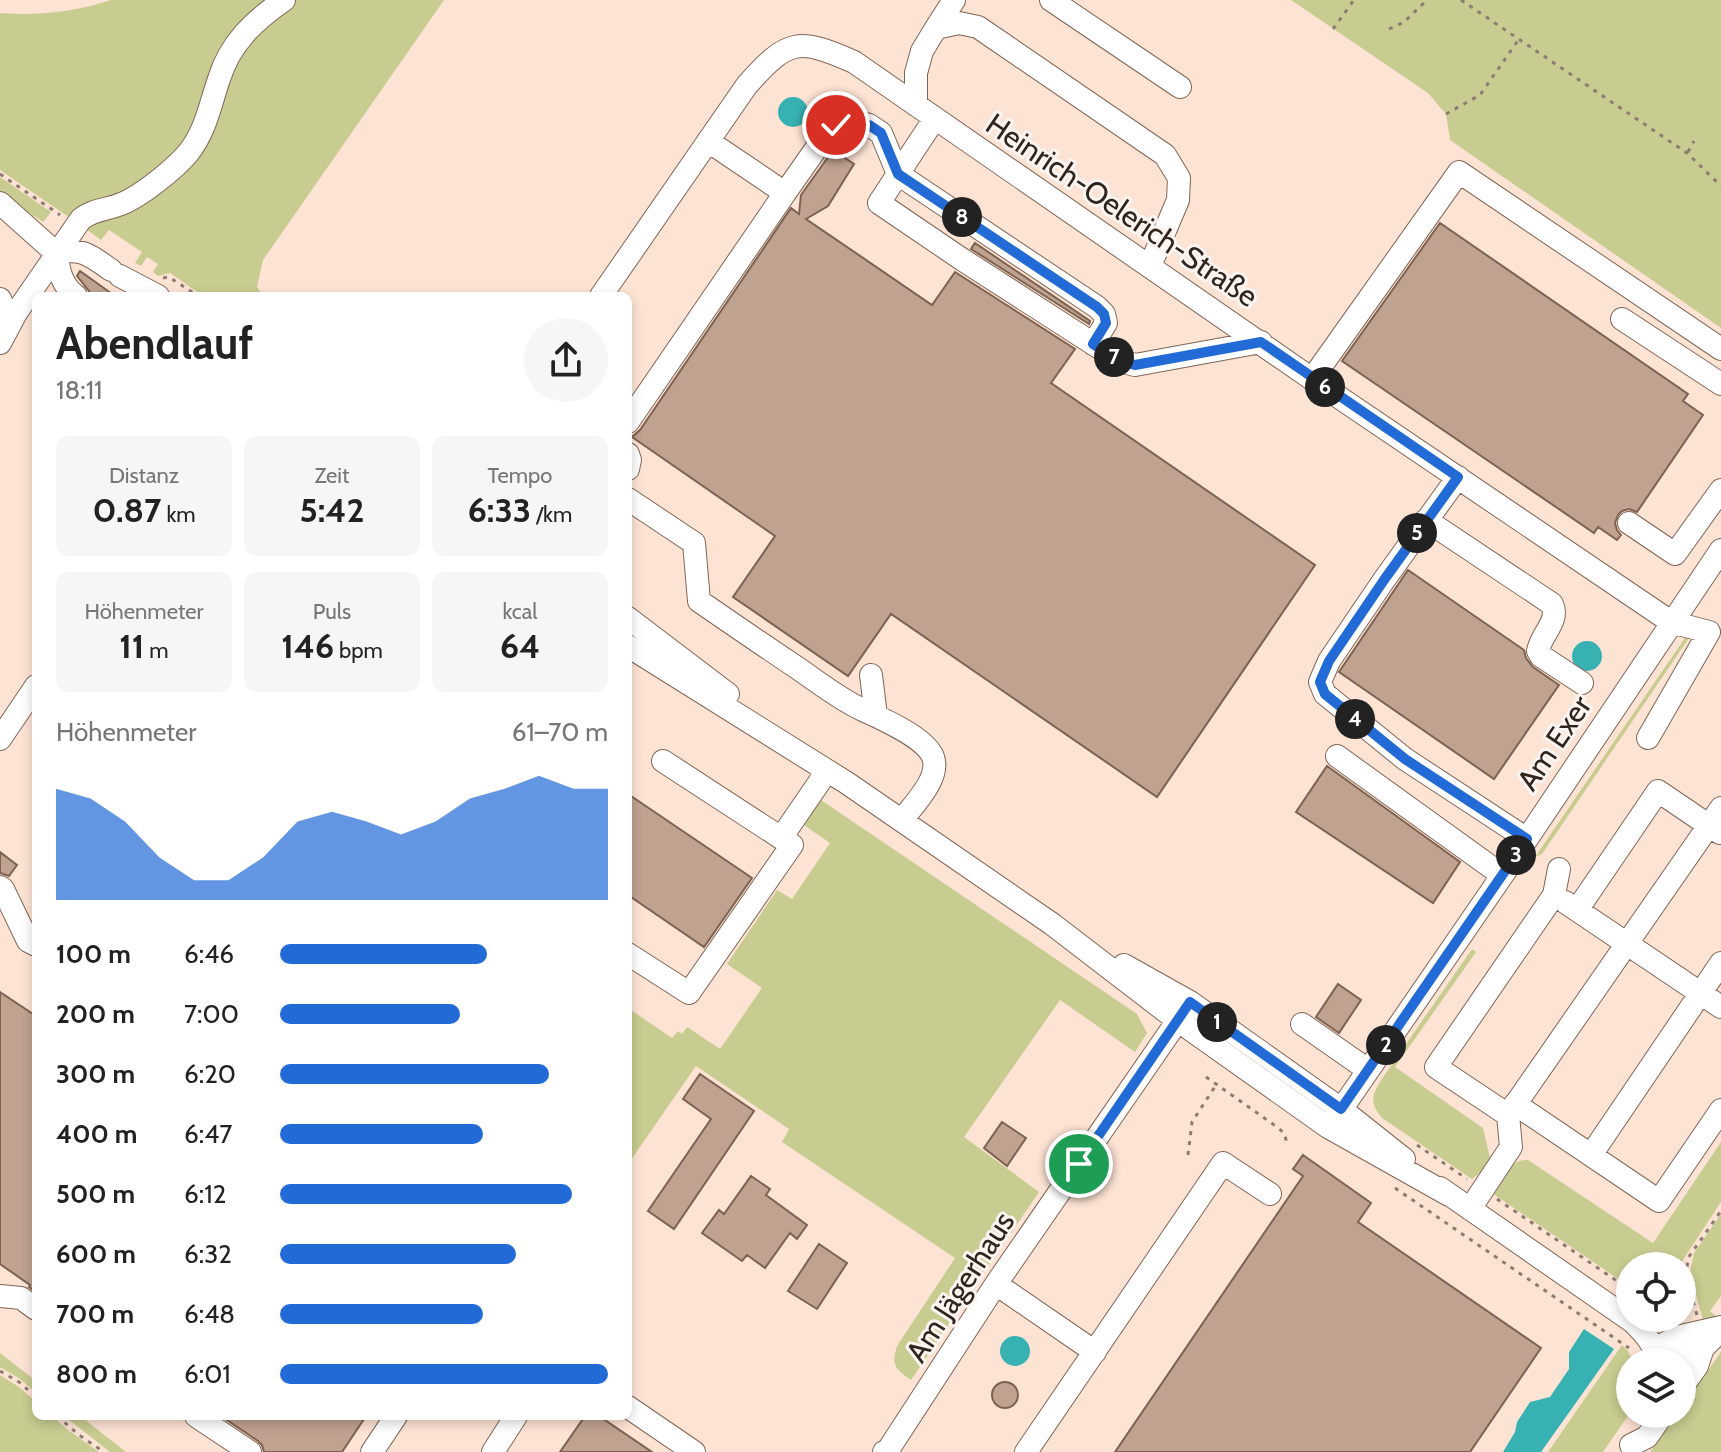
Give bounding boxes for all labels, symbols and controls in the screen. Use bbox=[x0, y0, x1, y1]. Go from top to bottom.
pin bbox=[802, 91, 870, 159]
icon: check bbox=[814, 103, 858, 147]
street label: Heinrich-Oelerich-Straße bbox=[979, 105, 1265, 315]
pin: 8 bbox=[942, 197, 982, 237]
text: 8 bbox=[955, 203, 969, 230]
text: Abendlauf bbox=[56, 317, 253, 370]
button: share bbox=[524, 318, 608, 402]
pin: 7 bbox=[1094, 337, 1134, 377]
text: 7 bbox=[1108, 343, 1120, 370]
pin: 6 bbox=[1305, 367, 1345, 407]
text: 6 bbox=[1319, 373, 1331, 400]
text: 18:11 bbox=[56, 374, 103, 406]
text: Distanz bbox=[109, 462, 179, 489]
text: Zeit bbox=[315, 462, 349, 489]
text: Tempo bbox=[488, 462, 552, 489]
text: 0.87 bbox=[92, 489, 161, 531]
text: 5:42 bbox=[300, 489, 364, 531]
text: 6:33 bbox=[468, 489, 531, 531]
text: km bbox=[161, 501, 196, 528]
text: /km bbox=[531, 501, 572, 528]
pin: 5 bbox=[1397, 513, 1437, 553]
text: 5 bbox=[1411, 519, 1423, 546]
text: Höhenmeter bbox=[85, 598, 203, 625]
text: Puls bbox=[313, 598, 351, 625]
text: kcal bbox=[502, 598, 538, 625]
text: 11 bbox=[119, 625, 144, 667]
text: 146 bbox=[281, 625, 334, 667]
text: 64 bbox=[500, 625, 540, 667]
text: m bbox=[144, 637, 169, 664]
text: bpm bbox=[334, 637, 383, 664]
street label: Am Exer bbox=[1509, 688, 1599, 798]
pin: 4 bbox=[1335, 699, 1375, 739]
text: 4 bbox=[1348, 705, 1362, 732]
text: Höhenmeter bbox=[56, 716, 197, 748]
text: 61–70 m bbox=[512, 716, 608, 748]
pin: 3 bbox=[1496, 835, 1536, 875]
text: 3 bbox=[1510, 841, 1522, 868]
text: 100 m bbox=[56, 938, 131, 970]
text: 6:46 bbox=[184, 938, 234, 970]
text: 200 m bbox=[56, 998, 135, 1030]
text: 7:00 bbox=[184, 998, 239, 1030]
pin: 1 bbox=[1197, 1002, 1237, 1042]
text: 1 bbox=[1213, 1008, 1221, 1035]
pin: 2 bbox=[1366, 1025, 1406, 1065]
text: 2 bbox=[1380, 1031, 1392, 1058]
text: 300 m bbox=[56, 1058, 135, 1090]
text: 6:20 bbox=[184, 1058, 236, 1090]
text: 400 m bbox=[56, 1118, 137, 1150]
text: 6:47 bbox=[184, 1118, 232, 1150]
pin bbox=[1045, 1130, 1113, 1198]
icon: arrive bbox=[1057, 1142, 1101, 1186]
text: 500 m bbox=[56, 1178, 135, 1210]
text: 6:12 bbox=[184, 1178, 226, 1210]
street label: Am Jägerhaus bbox=[898, 1205, 1022, 1369]
text: 600 m bbox=[56, 1238, 136, 1270]
text: 6:32 bbox=[184, 1238, 232, 1270]
map controls bbox=[1616, 1252, 1696, 1428]
button: locate bbox=[1616, 1252, 1696, 1332]
text: 700 m bbox=[56, 1298, 134, 1330]
text: 6:48 bbox=[184, 1298, 235, 1330]
button: layers bbox=[1616, 1348, 1696, 1428]
text: 800 m bbox=[56, 1358, 137, 1390]
text: 6:01 bbox=[184, 1358, 231, 1390]

